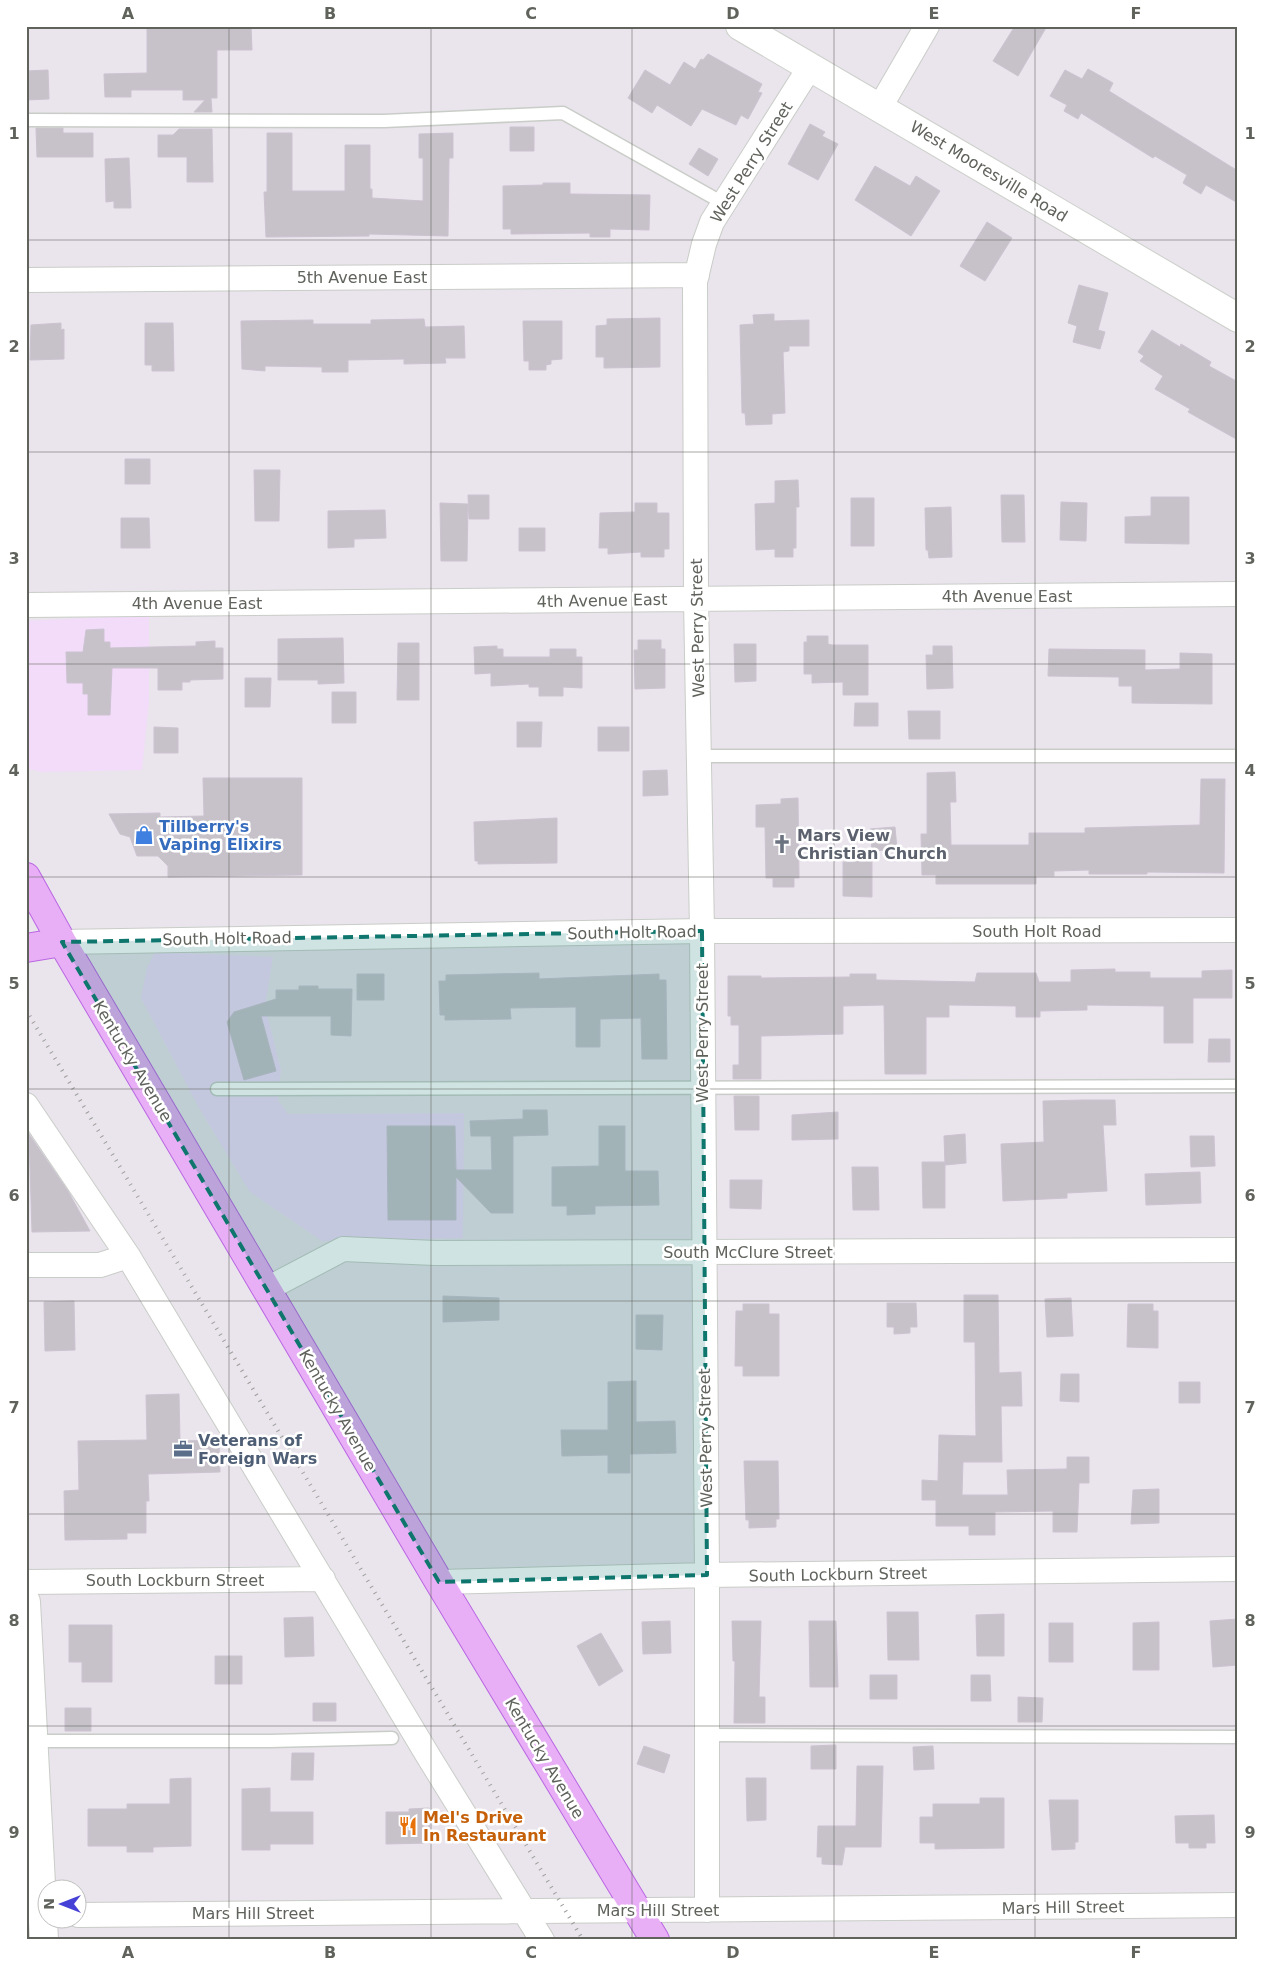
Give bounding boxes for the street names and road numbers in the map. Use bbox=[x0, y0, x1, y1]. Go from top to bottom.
street label: West Perry Street bbox=[706, 98, 796, 226]
street label: West Mooresville Road bbox=[907, 117, 1071, 226]
street label: 5th Avenue East bbox=[297, 268, 427, 287]
street label: West Perry Street bbox=[687, 558, 708, 698]
street label: 4th Avenue East bbox=[942, 587, 1072, 606]
street label: 4th Avenue East bbox=[536, 590, 668, 611]
street label: 4th Avenue East bbox=[132, 594, 262, 613]
street label: South Holt Road bbox=[567, 922, 697, 943]
street label: South Holt Road bbox=[972, 922, 1102, 941]
street label: South Holt Road bbox=[162, 928, 292, 949]
street label: West Perry Street bbox=[693, 963, 712, 1103]
street label: Kentucky Avenue bbox=[89, 997, 176, 1125]
street label: South McClure Street bbox=[663, 1243, 833, 1262]
street label: Kentucky Avenue bbox=[295, 1346, 380, 1475]
street label: West Perry Street bbox=[695, 1368, 716, 1508]
street label: South Lockburn Street bbox=[749, 1563, 927, 1586]
street label: South Lockburn Street bbox=[86, 1571, 264, 1590]
street label: Kentucky Avenue bbox=[501, 1694, 588, 1822]
street label: Mars Hill Street bbox=[1002, 1897, 1125, 1918]
street label: Mars Hill Street bbox=[597, 1901, 719, 1920]
street label: Mars Hill Street bbox=[192, 1904, 314, 1923]

